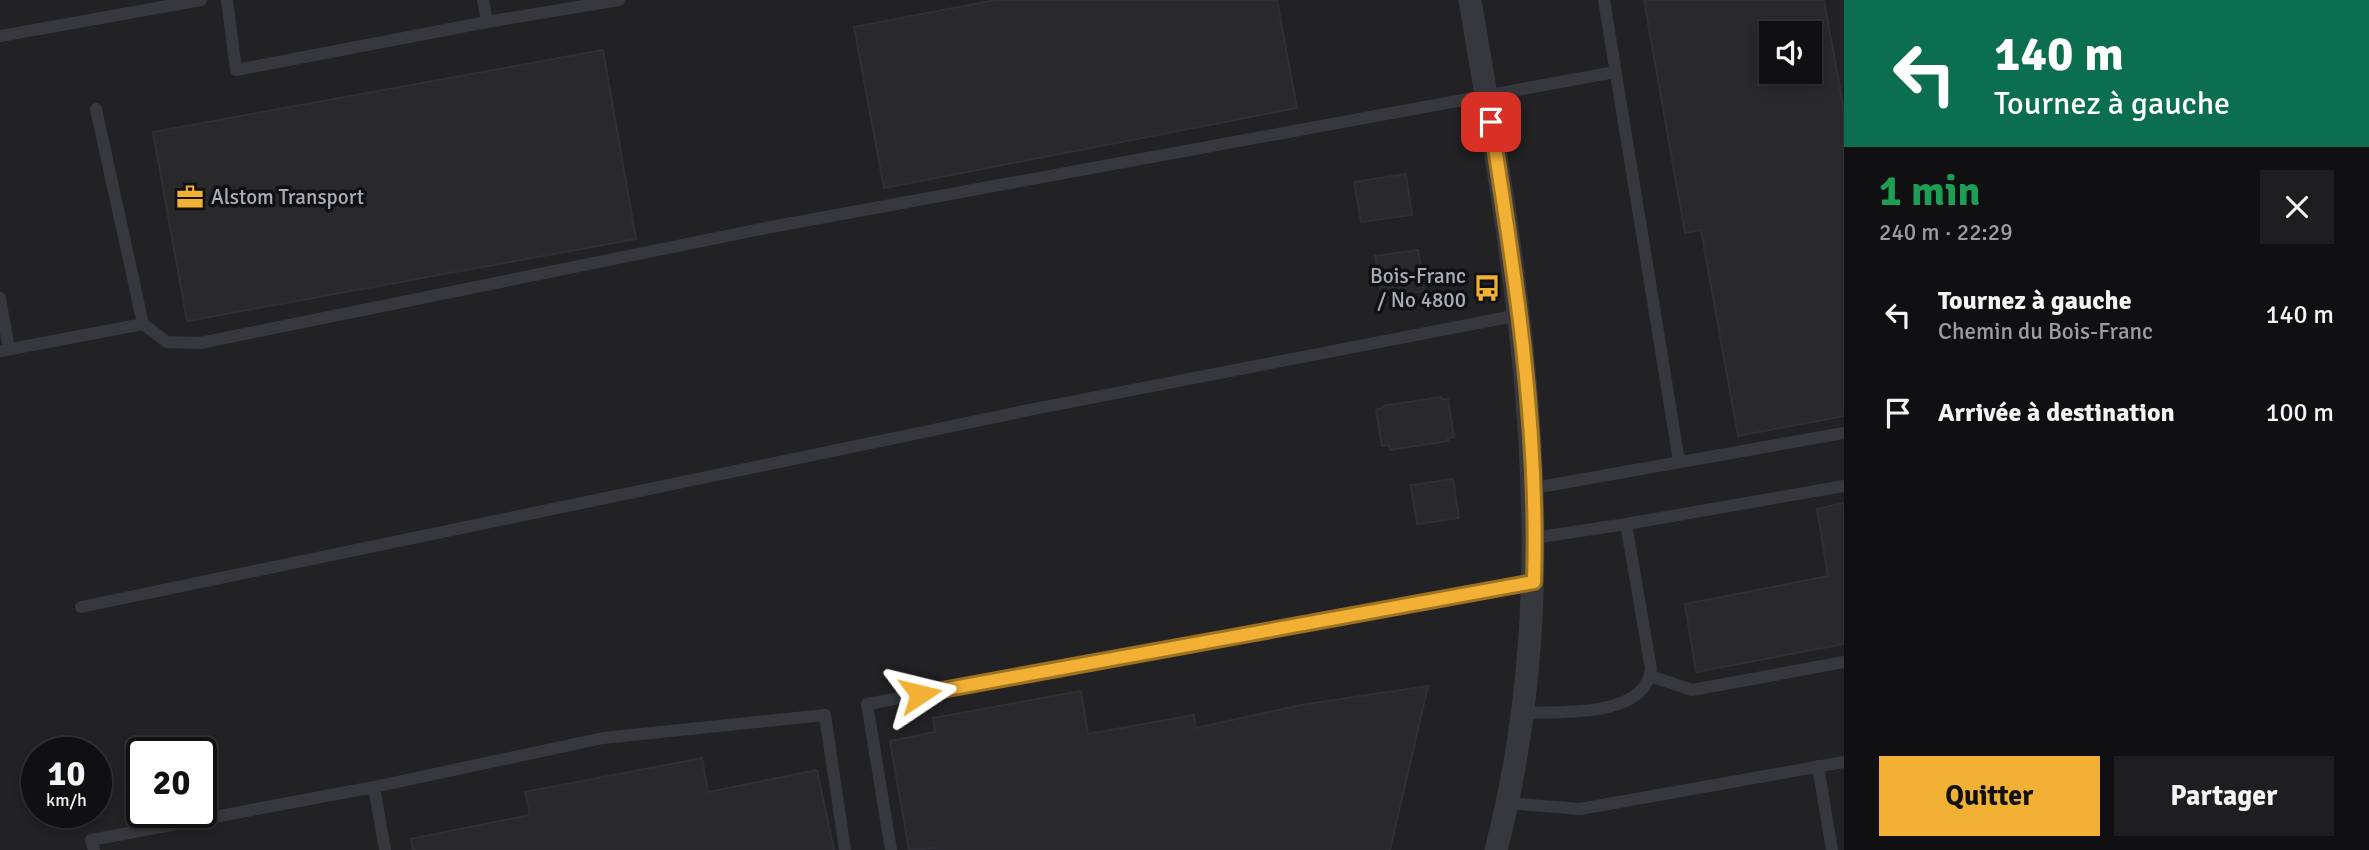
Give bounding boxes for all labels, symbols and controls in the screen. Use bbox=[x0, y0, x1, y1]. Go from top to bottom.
map controls bbox=[1759, 21, 1822, 84]
button: sound bbox=[1759, 21, 1822, 84]
text: 140 m bbox=[1994, 24, 2124, 84]
icon: left bbox=[1879, 28, 1970, 119]
text: Tournez à gauche bbox=[1994, 84, 2230, 123]
pin bbox=[1461, 92, 1521, 152]
icon: arrive bbox=[1472, 103, 1510, 141]
text: 1 min bbox=[1879, 166, 1980, 217]
button: close bbox=[2260, 170, 2334, 244]
office icon: Alstom Transport bbox=[175, 182, 205, 212]
place label: Alstom Transport bbox=[211, 184, 364, 210]
text: 240 m · 22:29 bbox=[1879, 218, 2013, 247]
place label: Bois-Franc / No 4800 bbox=[1370, 263, 1466, 313]
bus stop icon: Bois-Franc / No 4800 bbox=[1472, 273, 1502, 303]
text: Tournez à gauche bbox=[1938, 285, 2132, 317]
icon: left bbox=[1879, 296, 1917, 334]
text: 140 m bbox=[2265, 299, 2334, 331]
text: Chemin du Bois-Franc bbox=[1938, 317, 2153, 346]
icon: arrive bbox=[1879, 394, 1917, 432]
text: Arrivée à destination bbox=[1938, 397, 2175, 429]
text: 100 m bbox=[2265, 397, 2334, 429]
position arrow bbox=[883, 657, 957, 731]
speed limit sign: 20 bbox=[126, 737, 217, 828]
text: 10 bbox=[48, 752, 85, 795]
button: Quitter bbox=[1879, 756, 2100, 836]
button: Partager bbox=[2114, 756, 2334, 836]
text: km/h bbox=[46, 789, 87, 811]

